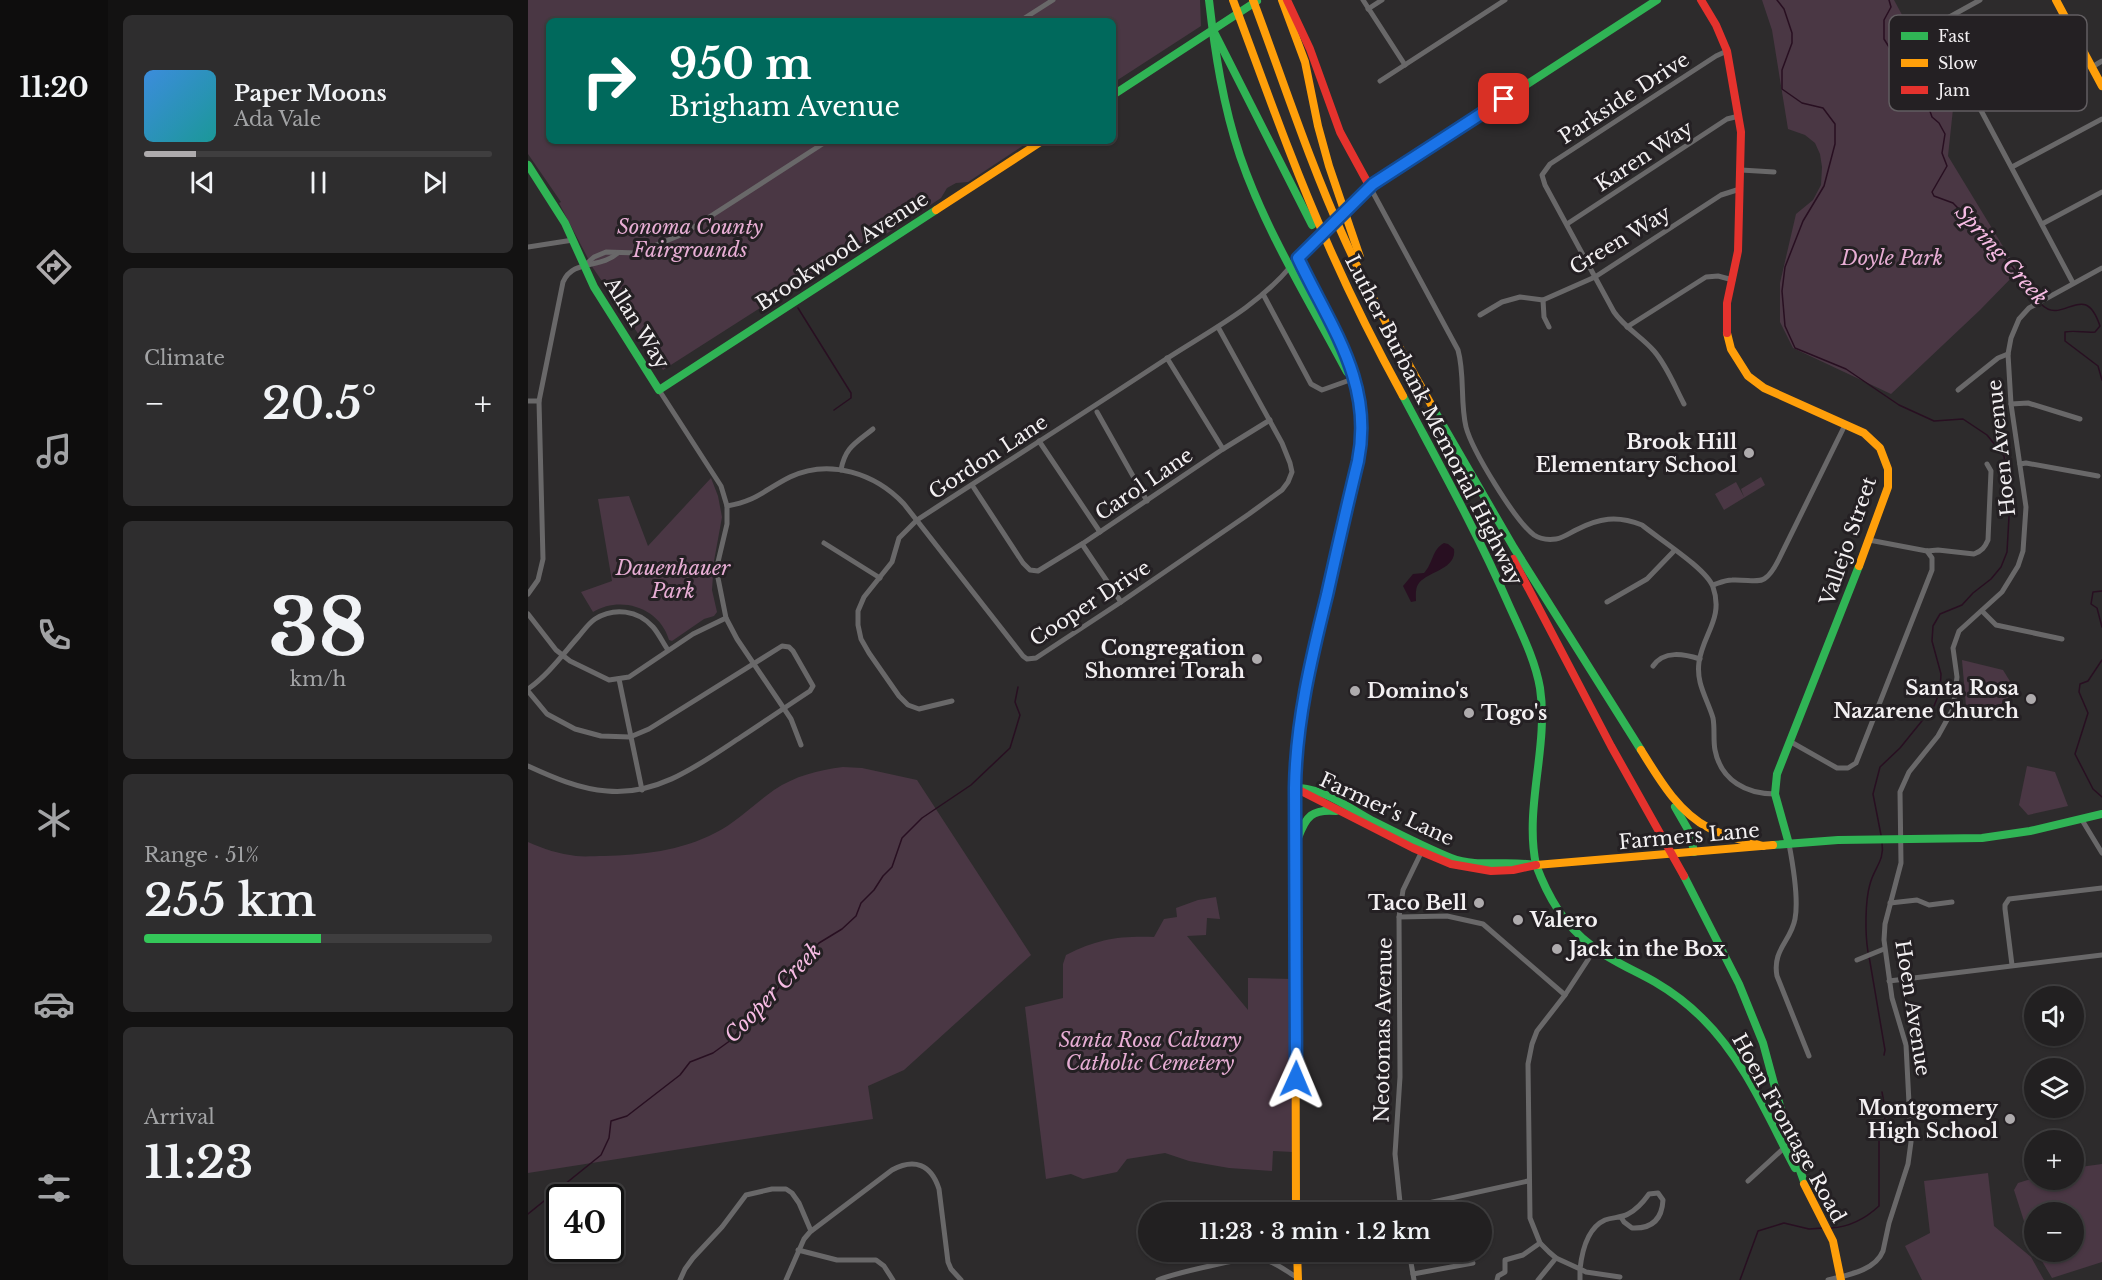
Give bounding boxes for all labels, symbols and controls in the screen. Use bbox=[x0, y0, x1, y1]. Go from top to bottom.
legend bbox=[1889, 15, 2087, 111]
text: Fast bbox=[1938, 26, 1970, 46]
text: 950 m bbox=[669, 38, 812, 90]
icon: right bbox=[570, 42, 648, 120]
street label: Parkside Drive bbox=[1554, 47, 1694, 149]
text: Slow bbox=[1938, 53, 1978, 73]
text: 11:20 bbox=[19, 71, 89, 104]
pin bbox=[1478, 73, 1529, 124]
text: Paper Moons bbox=[234, 80, 387, 107]
text: Jam bbox=[1936, 80, 1970, 100]
icon: arrive bbox=[1487, 82, 1520, 115]
text: Brigham Avenue bbox=[669, 90, 900, 123]
text: Ada Vale bbox=[234, 107, 321, 131]
street label: Karen Way bbox=[1591, 115, 1697, 196]
icon: previous bbox=[186, 166, 219, 199]
icon: pause bbox=[302, 166, 335, 199]
icon: next bbox=[418, 166, 451, 199]
street label: Brookwood Avenue bbox=[751, 186, 933, 316]
street label: Green Way bbox=[1565, 200, 1675, 280]
water label: Spring Creek bbox=[1949, 200, 2053, 310]
park label: Sonoma County Fairgrounds bbox=[617, 215, 764, 262]
icon: directions bbox=[33, 246, 75, 288]
park label: Doyle Park bbox=[1840, 246, 1943, 270]
street label: Luther Burbank Memorial Highway bbox=[1340, 251, 1528, 589]
street label: Allan Way bbox=[599, 272, 675, 373]
text: Climate bbox=[144, 346, 225, 370]
text: 20.5° bbox=[262, 375, 377, 431]
street label: Hoen Avenue bbox=[1982, 378, 2020, 518]
text: − bbox=[144, 383, 165, 424]
text: + bbox=[474, 383, 492, 424]
street label: Gordon Lane bbox=[924, 410, 1052, 504]
icon: music bbox=[33, 430, 75, 472]
place label: Brook Hill Elementary School bbox=[1536, 430, 1737, 477]
street label: Carol Lane bbox=[1091, 443, 1197, 525]
marker: Brook Hill Elementary School bbox=[1742, 446, 1756, 460]
street label: Vallejo Street bbox=[1814, 473, 1881, 609]
street label: Cooper Drive bbox=[1025, 555, 1155, 651]
park label: Dauenhauer Park bbox=[615, 556, 731, 603]
text: 38 bbox=[268, 579, 368, 676]
icon: phone bbox=[33, 614, 75, 656]
place label: Congregation Shomrei Torah bbox=[1085, 636, 1246, 683]
marker: Congregation Shomrei Torah bbox=[1250, 652, 1264, 666]
text: km/h bbox=[290, 667, 346, 691]
place label: Santa Rosa Nazarene Church bbox=[1833, 676, 2020, 723]
place label: Domino's bbox=[1367, 679, 1469, 703]
marker: Domino's bbox=[1348, 684, 1362, 698]
marker: Santa Rosa Nazarene Church bbox=[2024, 692, 2038, 706]
place label: Togo's bbox=[1481, 701, 1547, 725]
marker: Togo's bbox=[1462, 706, 1476, 720]
street label: Farmer's Lane bbox=[1316, 767, 1458, 851]
icon: climate bbox=[33, 799, 75, 841]
street label: Farmers Lane bbox=[1617, 818, 1761, 854]
text: Range · 51% bbox=[144, 843, 259, 867]
text: 255 km bbox=[144, 872, 316, 928]
place label: Taco Bell bbox=[1368, 891, 1467, 915]
marker: Taco Bell bbox=[1472, 896, 1486, 910]
place label: Valero bbox=[1529, 908, 1598, 932]
marker: Valero bbox=[1511, 913, 1525, 927]
street label: Neotomas Avenue bbox=[1369, 937, 1397, 1123]
place label: Jack in the Box bbox=[1565, 937, 1725, 961]
water label: Cooper Creek bbox=[719, 938, 827, 1048]
street label: Hoen Avenue bbox=[1890, 938, 1936, 1078]
marker: Jack in the Box bbox=[1550, 942, 1564, 956]
icon: car bbox=[33, 983, 75, 1025]
map controls bbox=[2024, 986, 2084, 1262]
button: sound bbox=[2024, 986, 2084, 1046]
park label: Santa Rosa Calvary Catholic Cemetery bbox=[1058, 1028, 1242, 1075]
street label: Hoen Frontage Road bbox=[1727, 1029, 1851, 1227]
position arrow bbox=[1264, 1047, 1328, 1111]
button: layers bbox=[2024, 1058, 2084, 1118]
place label: Montgomery High School bbox=[1858, 1096, 1999, 1143]
text: Arrival bbox=[144, 1105, 215, 1129]
marker: Montgomery High School bbox=[2003, 1112, 2017, 1126]
button: + bbox=[2024, 1130, 2084, 1190]
text: 11:23 bbox=[144, 1134, 253, 1190]
icon: filters bbox=[33, 1167, 75, 1209]
speed limit sign: 40 bbox=[546, 1184, 624, 1262]
button: − bbox=[2024, 1202, 2084, 1262]
text: 11:23 · 3 min · 1.2 km bbox=[1199, 1218, 1431, 1245]

